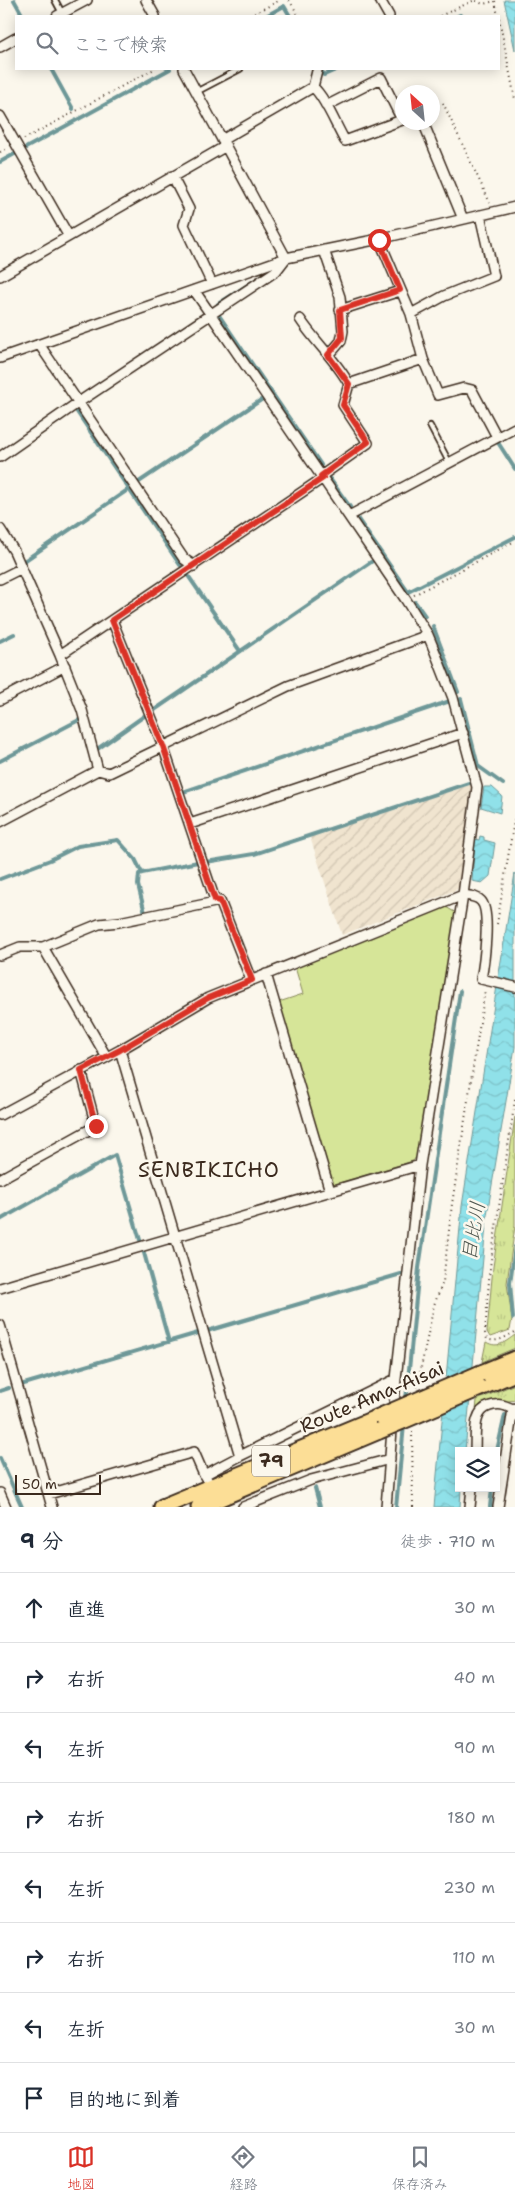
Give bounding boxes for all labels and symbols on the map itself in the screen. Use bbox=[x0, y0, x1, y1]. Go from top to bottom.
north arrow bbox=[395, 85, 440, 130]
route start bbox=[368, 229, 391, 252]
route end bbox=[85, 1115, 108, 1138]
district label: SENBIKICHO bbox=[138, 1156, 280, 1184]
water label: 目比川 bbox=[455, 1199, 491, 1263]
street label: Route Ama-Aisai bbox=[296, 1355, 448, 1439]
road number: 79 bbox=[252, 1445, 290, 1476]
scale bar bbox=[15, 1472, 101, 1495]

